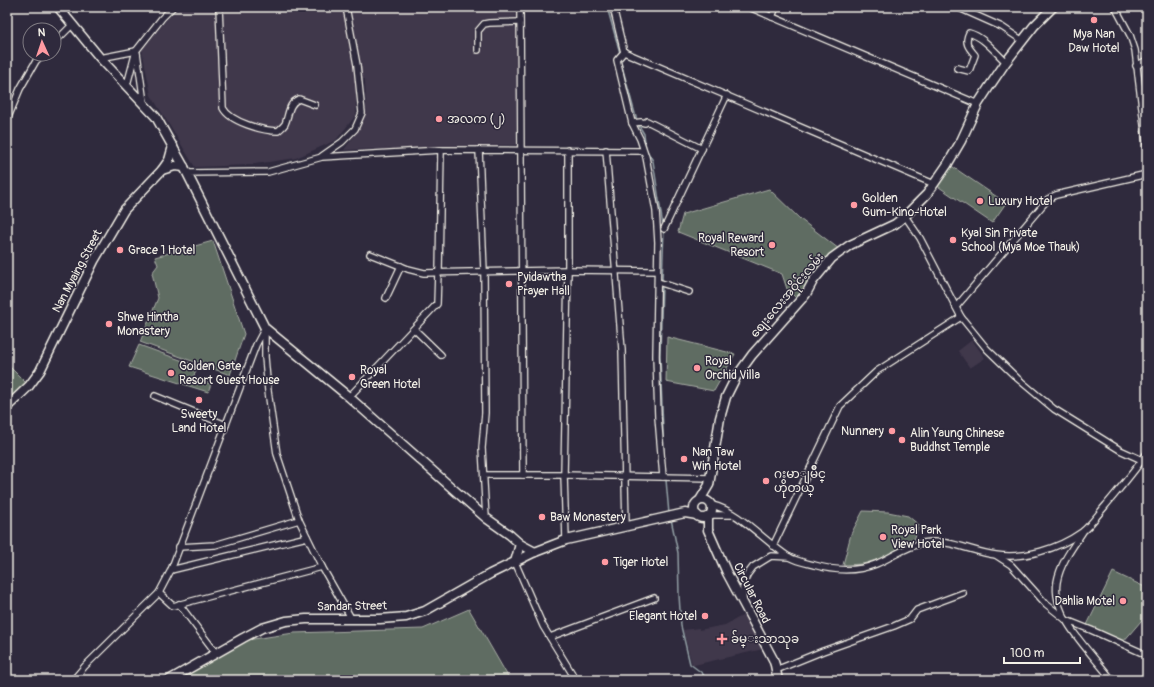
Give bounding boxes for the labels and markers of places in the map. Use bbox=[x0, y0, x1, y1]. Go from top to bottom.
marker: Mya Nan Daw Hotel bbox=[1089, 15, 1099, 25]
place label: Mya Nan Daw Hotel bbox=[1068, 27, 1120, 56]
place label: အလက (၂) bbox=[447, 112, 506, 129]
marker: အလက (၂) bbox=[434, 114, 444, 124]
place label: Golden Gum-Kino-Hotel bbox=[862, 191, 947, 220]
place label: Luxury Hotel bbox=[988, 194, 1053, 209]
marker: Luxury Hotel bbox=[975, 196, 985, 206]
marker: Golden Gum-Kino-Hotel bbox=[849, 200, 859, 210]
place label: Kyal Sin Private School (Mya Moe Thauk) bbox=[961, 226, 1080, 255]
place label: Royal Reward Resort bbox=[698, 231, 764, 260]
marker: Kyal Sin Private School (Mya Moe Thauk) bbox=[948, 235, 958, 245]
marker: Royal Reward Resort bbox=[767, 240, 777, 250]
place label: Grace 1 Hotel bbox=[128, 243, 196, 258]
marker: Grace 1 Hotel bbox=[115, 245, 125, 255]
place label: Pyidawtha Prayer Hall bbox=[517, 270, 570, 299]
marker: Pyidawtha Prayer Hall bbox=[504, 279, 514, 289]
place label: Shwe Hintha Monastery bbox=[117, 310, 179, 339]
marker: Shwe Hintha Monastery bbox=[104, 319, 114, 329]
place label: Royal Orchid Villa bbox=[705, 354, 760, 383]
place label: Golden Gate Resort Guest House bbox=[179, 359, 280, 388]
place label: Royal Green Hotel bbox=[360, 363, 421, 392]
marker: Royal Orchid Villa bbox=[692, 363, 702, 373]
marker: Golden Gate Resort Guest House bbox=[166, 368, 176, 378]
marker: Royal Green Hotel bbox=[347, 372, 357, 382]
marker: Sweety Land Hotel bbox=[194, 395, 204, 405]
place label: Sweety Land Hotel bbox=[172, 407, 227, 436]
place label: Nunnery bbox=[841, 424, 884, 439]
marker: Nunnery bbox=[887, 426, 897, 436]
place label: Alin Yaung Chinese Buddhst Temple bbox=[910, 426, 1005, 455]
marker: Alin Yaung Chinese Buddhst Temple bbox=[897, 435, 907, 445]
place label: Nan Taw Win Hotel bbox=[692, 445, 741, 474]
marker: Nan Taw Win Hotel bbox=[679, 454, 689, 464]
place label: ဂႏမာျမိဳင္ ဟိုတယ္ bbox=[774, 465, 826, 498]
marker: ဂႏမာျမိဳင္ ဟိုတယ္ bbox=[761, 476, 771, 486]
place label: Baw Monastery bbox=[550, 510, 626, 525]
marker: Baw Monastery bbox=[537, 512, 547, 522]
place label: Royal Park View Hotel bbox=[891, 523, 945, 552]
marker: Royal Park View Hotel bbox=[878, 532, 888, 542]
place label: Tiger Hotel bbox=[613, 555, 668, 570]
marker: Tiger Hotel bbox=[600, 557, 610, 567]
place label: Dahlia Motel bbox=[1054, 594, 1115, 609]
marker: Dahlia Motel bbox=[1118, 596, 1128, 606]
place label: Elegant Hotel bbox=[629, 609, 697, 624]
marker: Elegant Hotel bbox=[700, 611, 710, 621]
place label: ခ်မ္းသာသုခ bbox=[731, 630, 799, 649]
marker: ခ်မ္းသာသုခ bbox=[716, 633, 728, 645]

